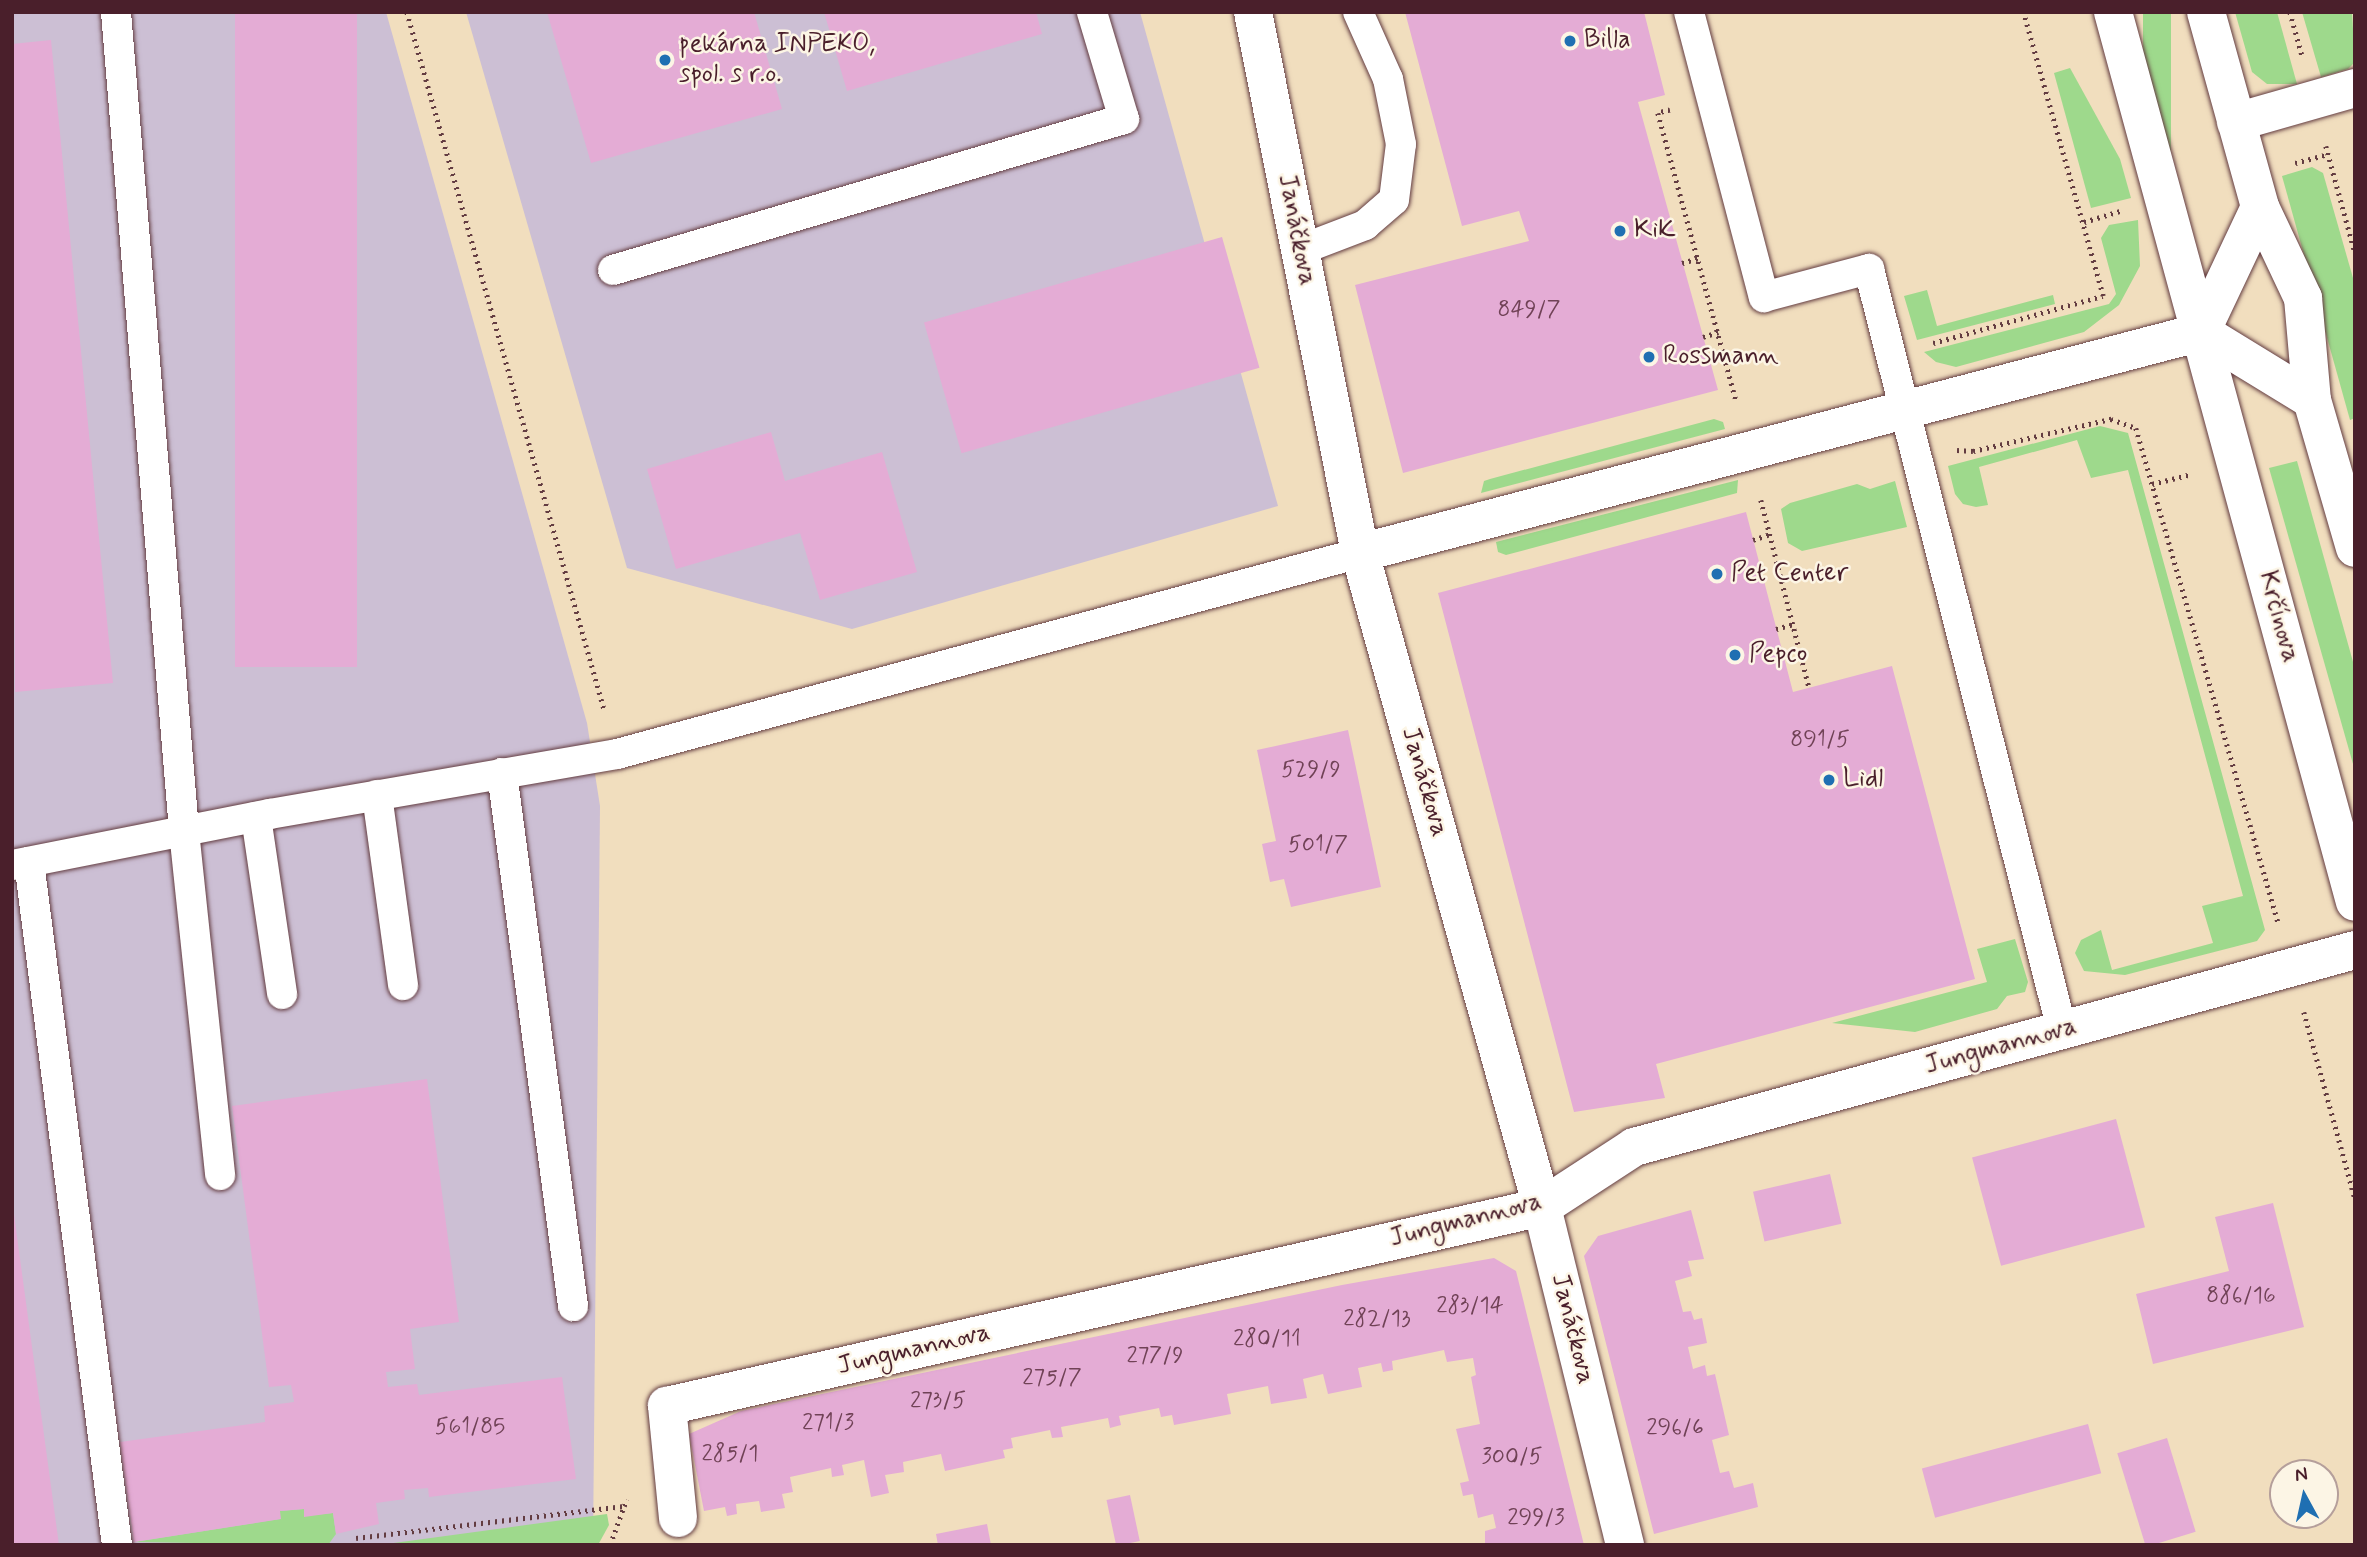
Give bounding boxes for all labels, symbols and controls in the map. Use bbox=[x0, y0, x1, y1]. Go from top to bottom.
place label: Billa bbox=[1584, 25, 1631, 57]
place label: pekárna INPEKO, spol. s r.o. bbox=[679, 29, 876, 90]
marker: Billa bbox=[1562, 33, 1578, 49]
marker: pekárna INPEKO, spol. s r.o. bbox=[657, 52, 673, 68]
street label: Janáčkova bbox=[1270, 172, 1322, 288]
place label: KiK bbox=[1634, 215, 1676, 247]
marker: KiK bbox=[1612, 223, 1628, 239]
house number: 849/7 bbox=[1497, 296, 1561, 324]
place label: Rossmann bbox=[1663, 341, 1779, 373]
marker: Rossmann bbox=[1641, 349, 1657, 365]
place label: Pet Center bbox=[1731, 558, 1854, 590]
marker: Pet Center bbox=[1709, 566, 1725, 582]
street label: Krčínova bbox=[2251, 568, 2305, 666]
place label: Pepco bbox=[1749, 639, 1807, 671]
marker: Pepco bbox=[1727, 647, 1743, 663]
street label: Janáčkova bbox=[1393, 723, 1455, 841]
house number: 891/5 bbox=[1790, 726, 1850, 754]
house number: 529/9 bbox=[1281, 756, 1341, 784]
place label: Lidl bbox=[1843, 764, 1883, 796]
marker: Lidl bbox=[1821, 772, 1837, 788]
house number: 501/7 bbox=[1288, 831, 1348, 859]
street label: Jungmannova bbox=[1922, 1012, 2080, 1082]
street label: Jungmannova bbox=[1387, 1187, 1545, 1255]
street label: Janáčkova bbox=[1543, 1270, 1601, 1388]
house number: 886/16 bbox=[2206, 1282, 2276, 1310]
house number: 283/14 bbox=[1436, 1292, 1504, 1320]
house number: 282/13 bbox=[1343, 1305, 1411, 1333]
street label: Jungmannova bbox=[835, 1317, 993, 1383]
house number: 280/11 bbox=[1233, 1325, 1301, 1353]
house number: 277/9 bbox=[1127, 1342, 1183, 1370]
house number: 275/7 bbox=[1022, 1364, 1082, 1392]
house number: 273/5 bbox=[910, 1387, 966, 1415]
house number: 271/3 bbox=[802, 1409, 854, 1437]
house number: 561/85 bbox=[435, 1413, 505, 1441]
house number: 296/6 bbox=[1646, 1414, 1704, 1442]
house number: 285/1 bbox=[702, 1440, 758, 1468]
house number: 300/5 bbox=[1481, 1443, 1543, 1471]
north arrow bbox=[2269, 1459, 2339, 1529]
text: N bbox=[2293, 1461, 2309, 1488]
house number: 299/3 bbox=[1507, 1504, 1565, 1532]

